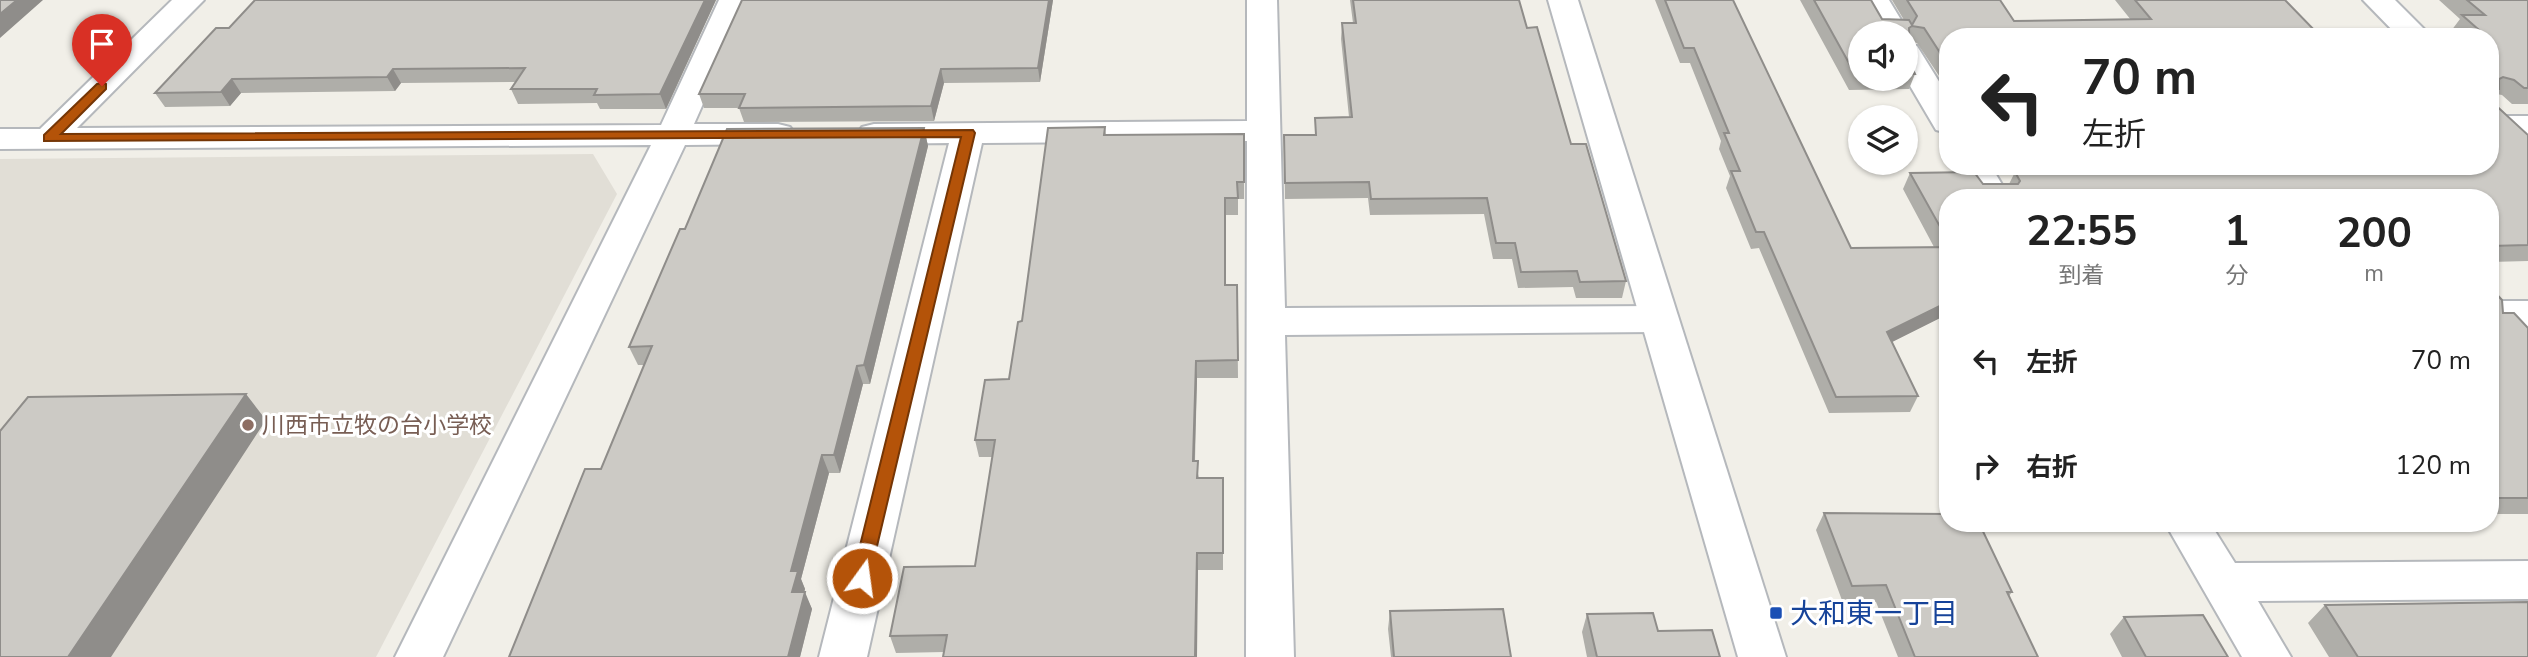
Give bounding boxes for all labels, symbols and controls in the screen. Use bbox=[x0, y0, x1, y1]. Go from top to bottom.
pin bbox=[72, 14, 132, 86]
map controls bbox=[1848, 21, 1918, 175]
button: sound bbox=[1848, 21, 1918, 91]
icon: arrive bbox=[83, 25, 121, 63]
text: 70 m bbox=[2082, 44, 2197, 111]
icon: left bbox=[1967, 56, 2058, 147]
button: layers bbox=[1848, 105, 1918, 175]
text: 左折 bbox=[2082, 113, 2146, 156]
text: 22:55 bbox=[2026, 203, 2137, 260]
text: 1 bbox=[2224, 203, 2249, 260]
text: 200 bbox=[2336, 205, 2412, 262]
text: m bbox=[2364, 258, 2384, 289]
text: 到着 bbox=[2059, 260, 2105, 291]
text: 分 bbox=[2225, 260, 2248, 291]
icon: left bbox=[1967, 342, 2005, 380]
text: 70 m bbox=[2411, 343, 2471, 378]
text: 左折 bbox=[2026, 345, 2078, 380]
place label: 川西市立牧の台小学校 bbox=[262, 410, 492, 441]
marker: 川西市立牧の台小学校 bbox=[240, 417, 256, 433]
icon: right bbox=[1967, 447, 2005, 485]
text: 120 m bbox=[2395, 448, 2471, 483]
text: 右折 bbox=[2026, 450, 2078, 485]
position arrow bbox=[825, 541, 899, 615]
place label: 大和東一丁目 bbox=[1790, 595, 1958, 633]
marker: 大和東一丁目 bbox=[1768, 605, 1784, 621]

